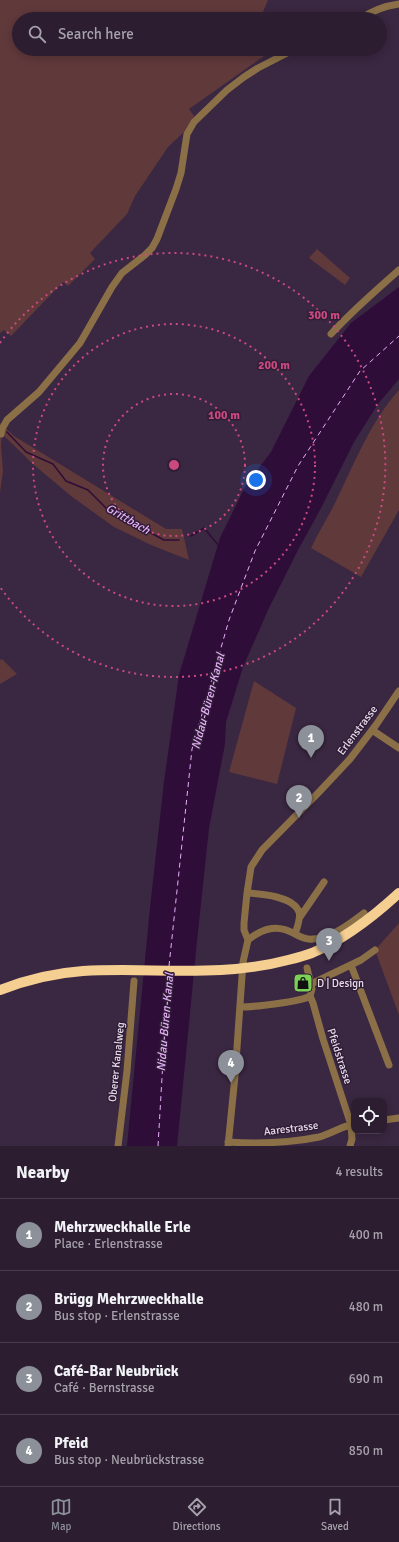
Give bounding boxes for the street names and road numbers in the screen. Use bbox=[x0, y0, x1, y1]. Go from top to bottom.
street label: Erlenstrasse bbox=[335, 703, 380, 757]
street label: Oberer Kanalweg bbox=[106, 1021, 127, 1103]
street label: Pfeidstrasse bbox=[324, 1027, 355, 1086]
street label: Aarestrasse bbox=[263, 1119, 319, 1138]

